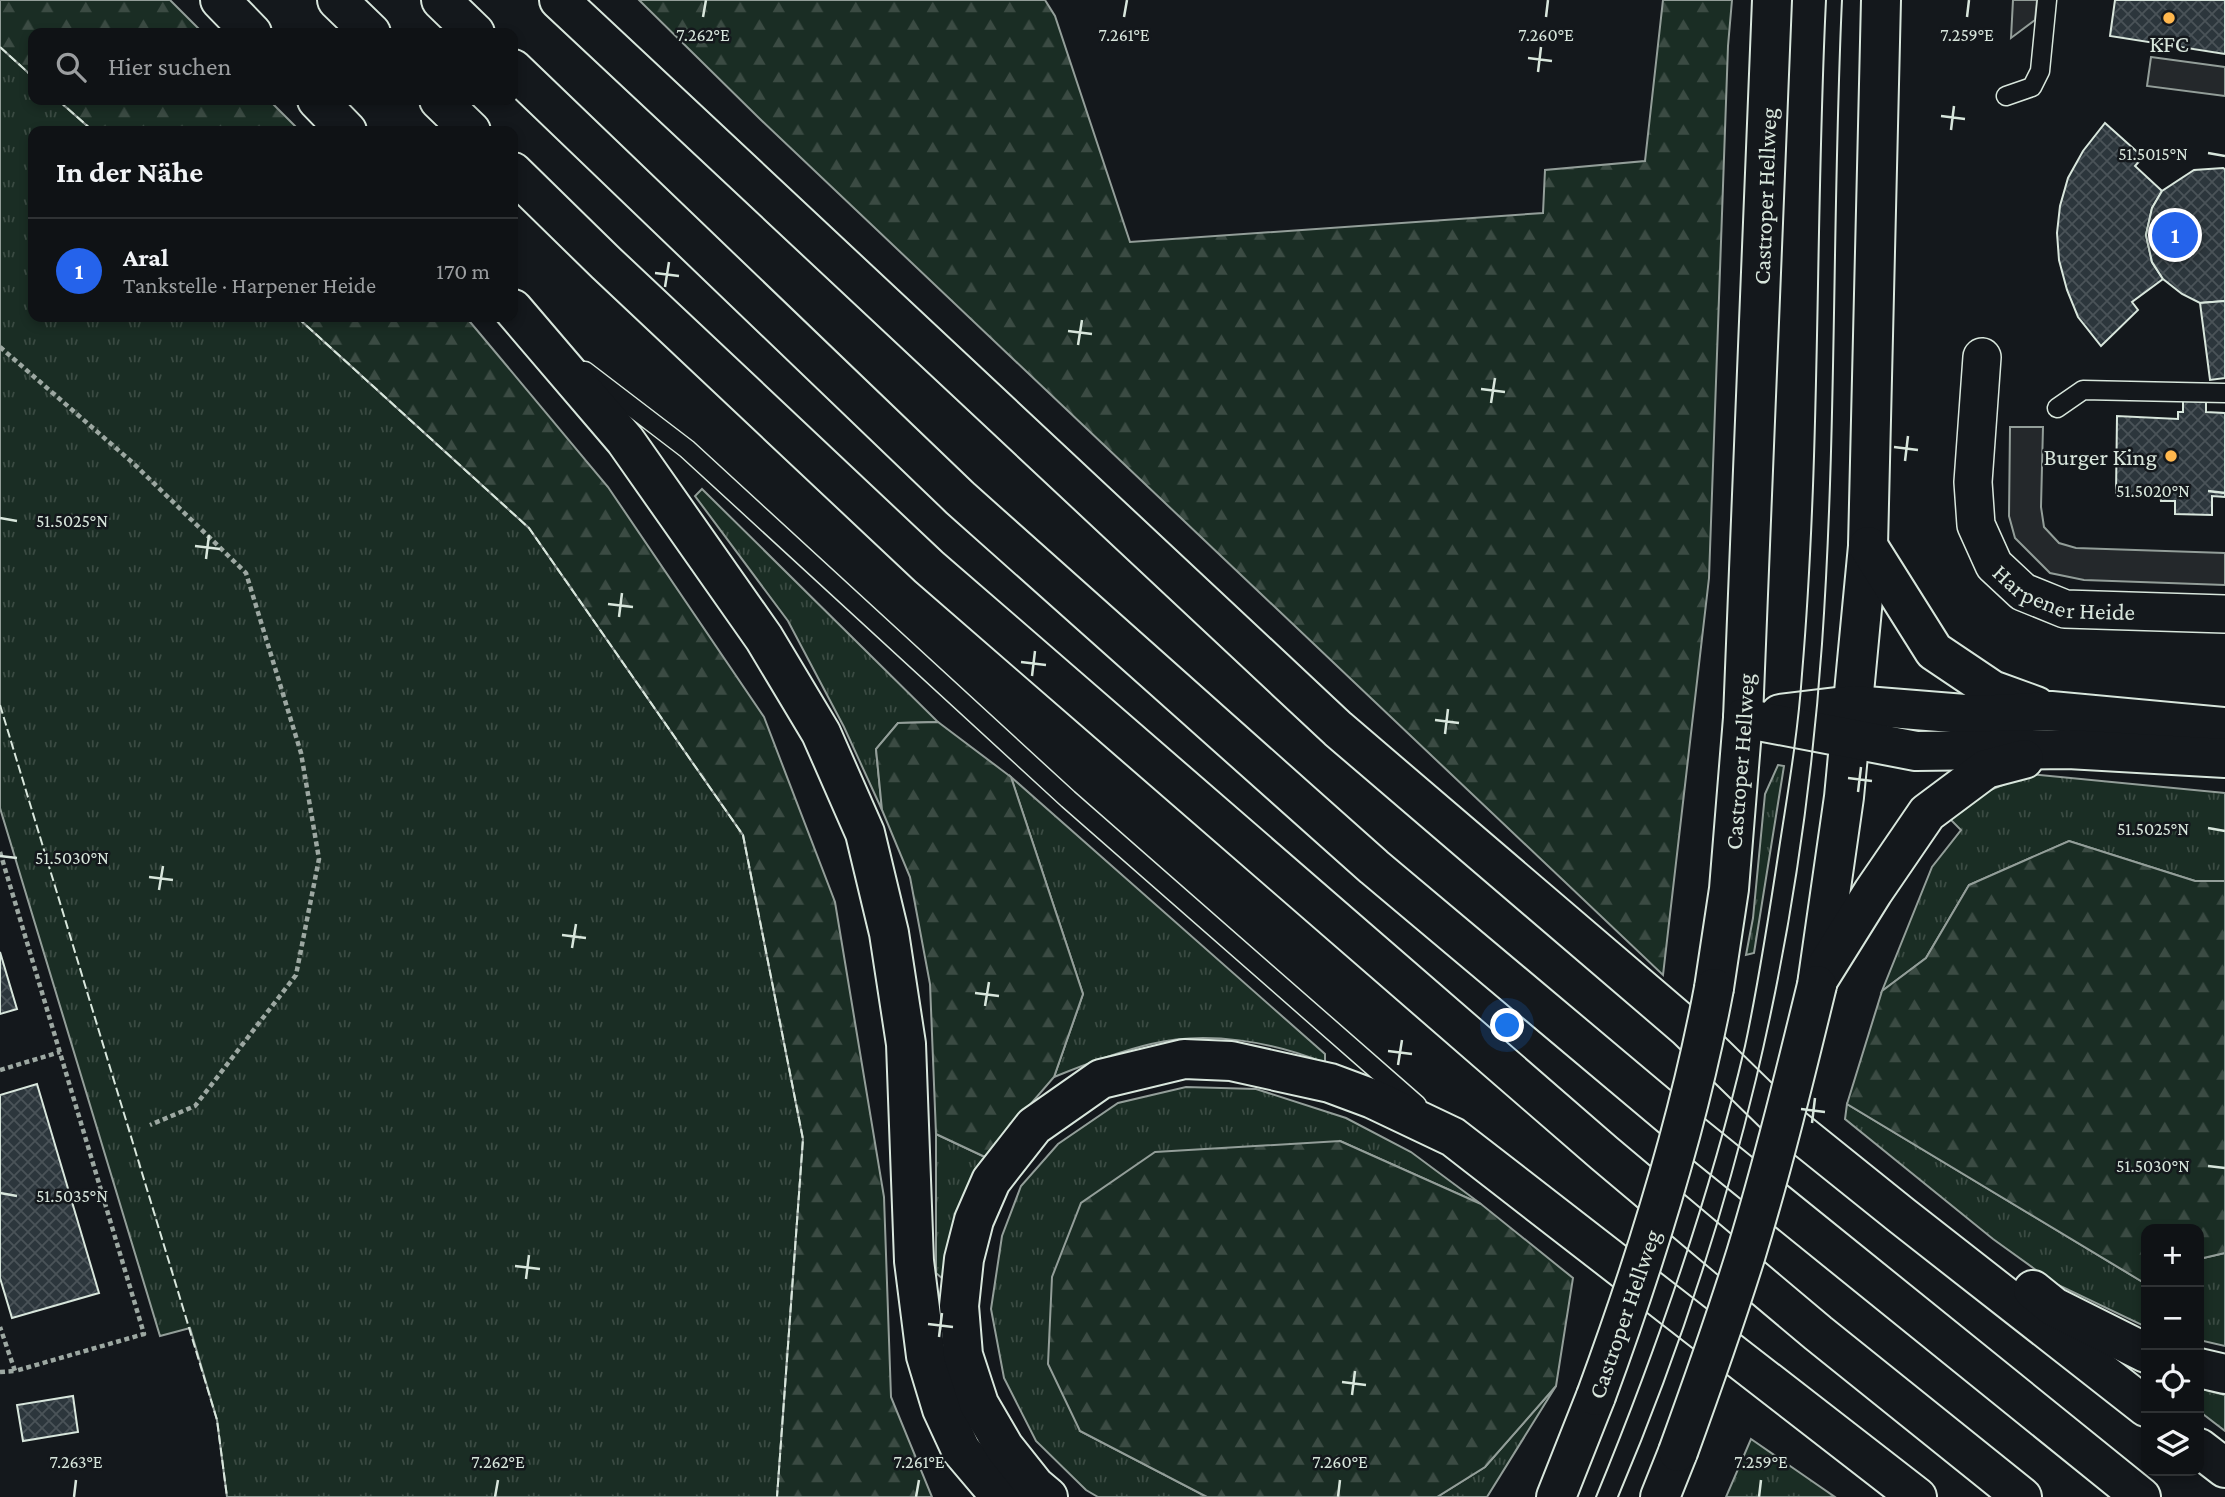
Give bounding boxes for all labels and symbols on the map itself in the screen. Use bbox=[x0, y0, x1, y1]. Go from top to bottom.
marker: KFC bbox=[2161, 10, 2177, 26]
text: 7.262°E bbox=[676, 25, 730, 45]
text: 7.261°E bbox=[1099, 25, 1150, 45]
text: 7.260°E bbox=[1518, 25, 1574, 45]
text: 7.259°E bbox=[1940, 25, 1994, 45]
place label: KFC bbox=[2149, 30, 2189, 57]
street label: Castroper Hellweg bbox=[1747, 107, 1781, 285]
text: 51.5015°N bbox=[2118, 144, 2188, 164]
pin: 1 bbox=[2152, 209, 2198, 261]
place label: Burger King bbox=[2043, 443, 2157, 470]
marker: Burger King bbox=[2163, 448, 2179, 464]
text: 51.5020°N bbox=[2116, 481, 2190, 501]
text: 51.5025°N bbox=[36, 511, 108, 531]
street label: Harpener Heide bbox=[1988, 558, 2136, 625]
street label: Castroper Hellweg bbox=[1719, 672, 1758, 851]
text: 51.5025°N bbox=[2117, 819, 2189, 839]
text: 51.5030°N bbox=[35, 848, 109, 868]
your location bbox=[1490, 1008, 1524, 1042]
text: 51.5030°N bbox=[2116, 1156, 2190, 1176]
text: 51.5035°N bbox=[36, 1186, 108, 1206]
street label: Castroper Hellweg bbox=[1582, 1226, 1666, 1402]
text: 7.263°E bbox=[49, 1452, 103, 1472]
text: 7.262°E bbox=[471, 1452, 525, 1472]
text: 7.261°E bbox=[894, 1452, 945, 1472]
text: 7.260°E bbox=[1312, 1452, 1368, 1472]
text: 7.259°E bbox=[1734, 1452, 1788, 1472]

